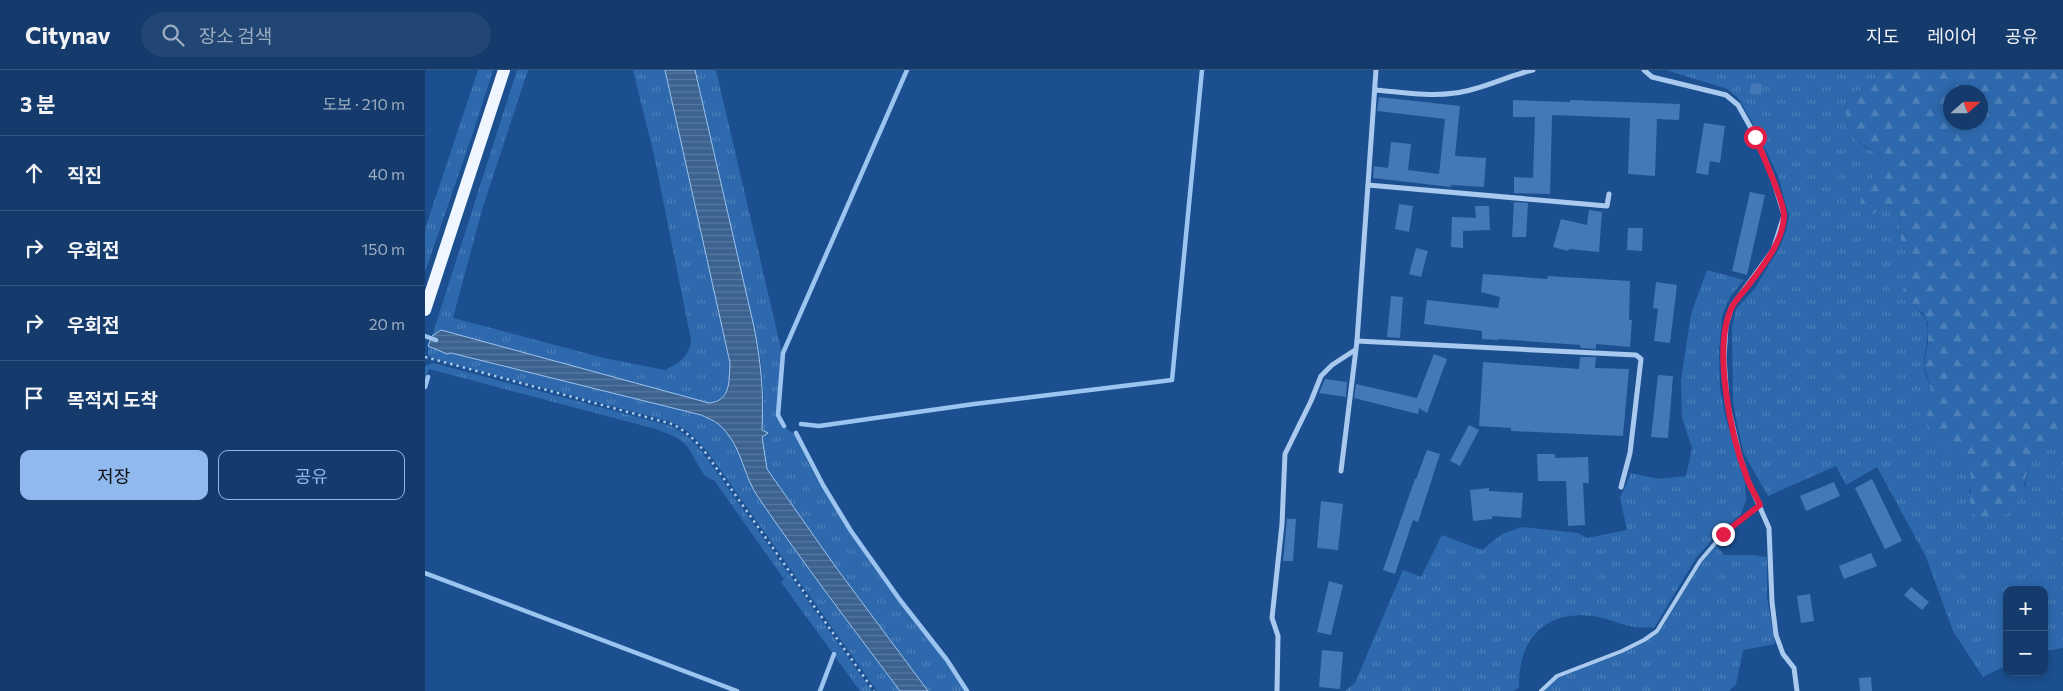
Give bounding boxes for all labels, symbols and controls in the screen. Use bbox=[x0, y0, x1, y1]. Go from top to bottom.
search box bbox=[141, 12, 491, 57]
text: Citynav bbox=[25, 20, 111, 49]
icon: search bbox=[159, 21, 187, 49]
text: 장소 검색 bbox=[199, 24, 272, 47]
text: 지도 bbox=[1866, 25, 1899, 47]
text: 레이어 bbox=[1927, 25, 1977, 47]
text: 공유 bbox=[2005, 25, 2038, 47]
north arrow bbox=[1943, 85, 1988, 130]
text: 3 분 bbox=[20, 91, 56, 116]
text: 도보 · 210 m bbox=[322, 94, 405, 113]
route start bbox=[1744, 126, 1767, 149]
icon: ahead bbox=[20, 159, 48, 187]
text: 직진 bbox=[67, 163, 102, 186]
text: 40 m bbox=[368, 164, 405, 183]
icon: right bbox=[20, 234, 48, 262]
text: 우회전 bbox=[67, 238, 119, 261]
text: 150 m bbox=[362, 239, 405, 258]
icon: right bbox=[20, 309, 48, 337]
text: 우회전 bbox=[67, 313, 119, 336]
text: 20 m bbox=[369, 314, 405, 333]
icon: arrive bbox=[20, 384, 48, 412]
text: 목적지 도착 bbox=[67, 388, 158, 411]
button: 저장 bbox=[20, 450, 208, 500]
button: 공유 bbox=[218, 450, 405, 500]
route end bbox=[1712, 523, 1735, 546]
map controls bbox=[2003, 586, 2048, 676]
button: + bbox=[2003, 586, 2048, 631]
button: − bbox=[2003, 631, 2048, 676]

